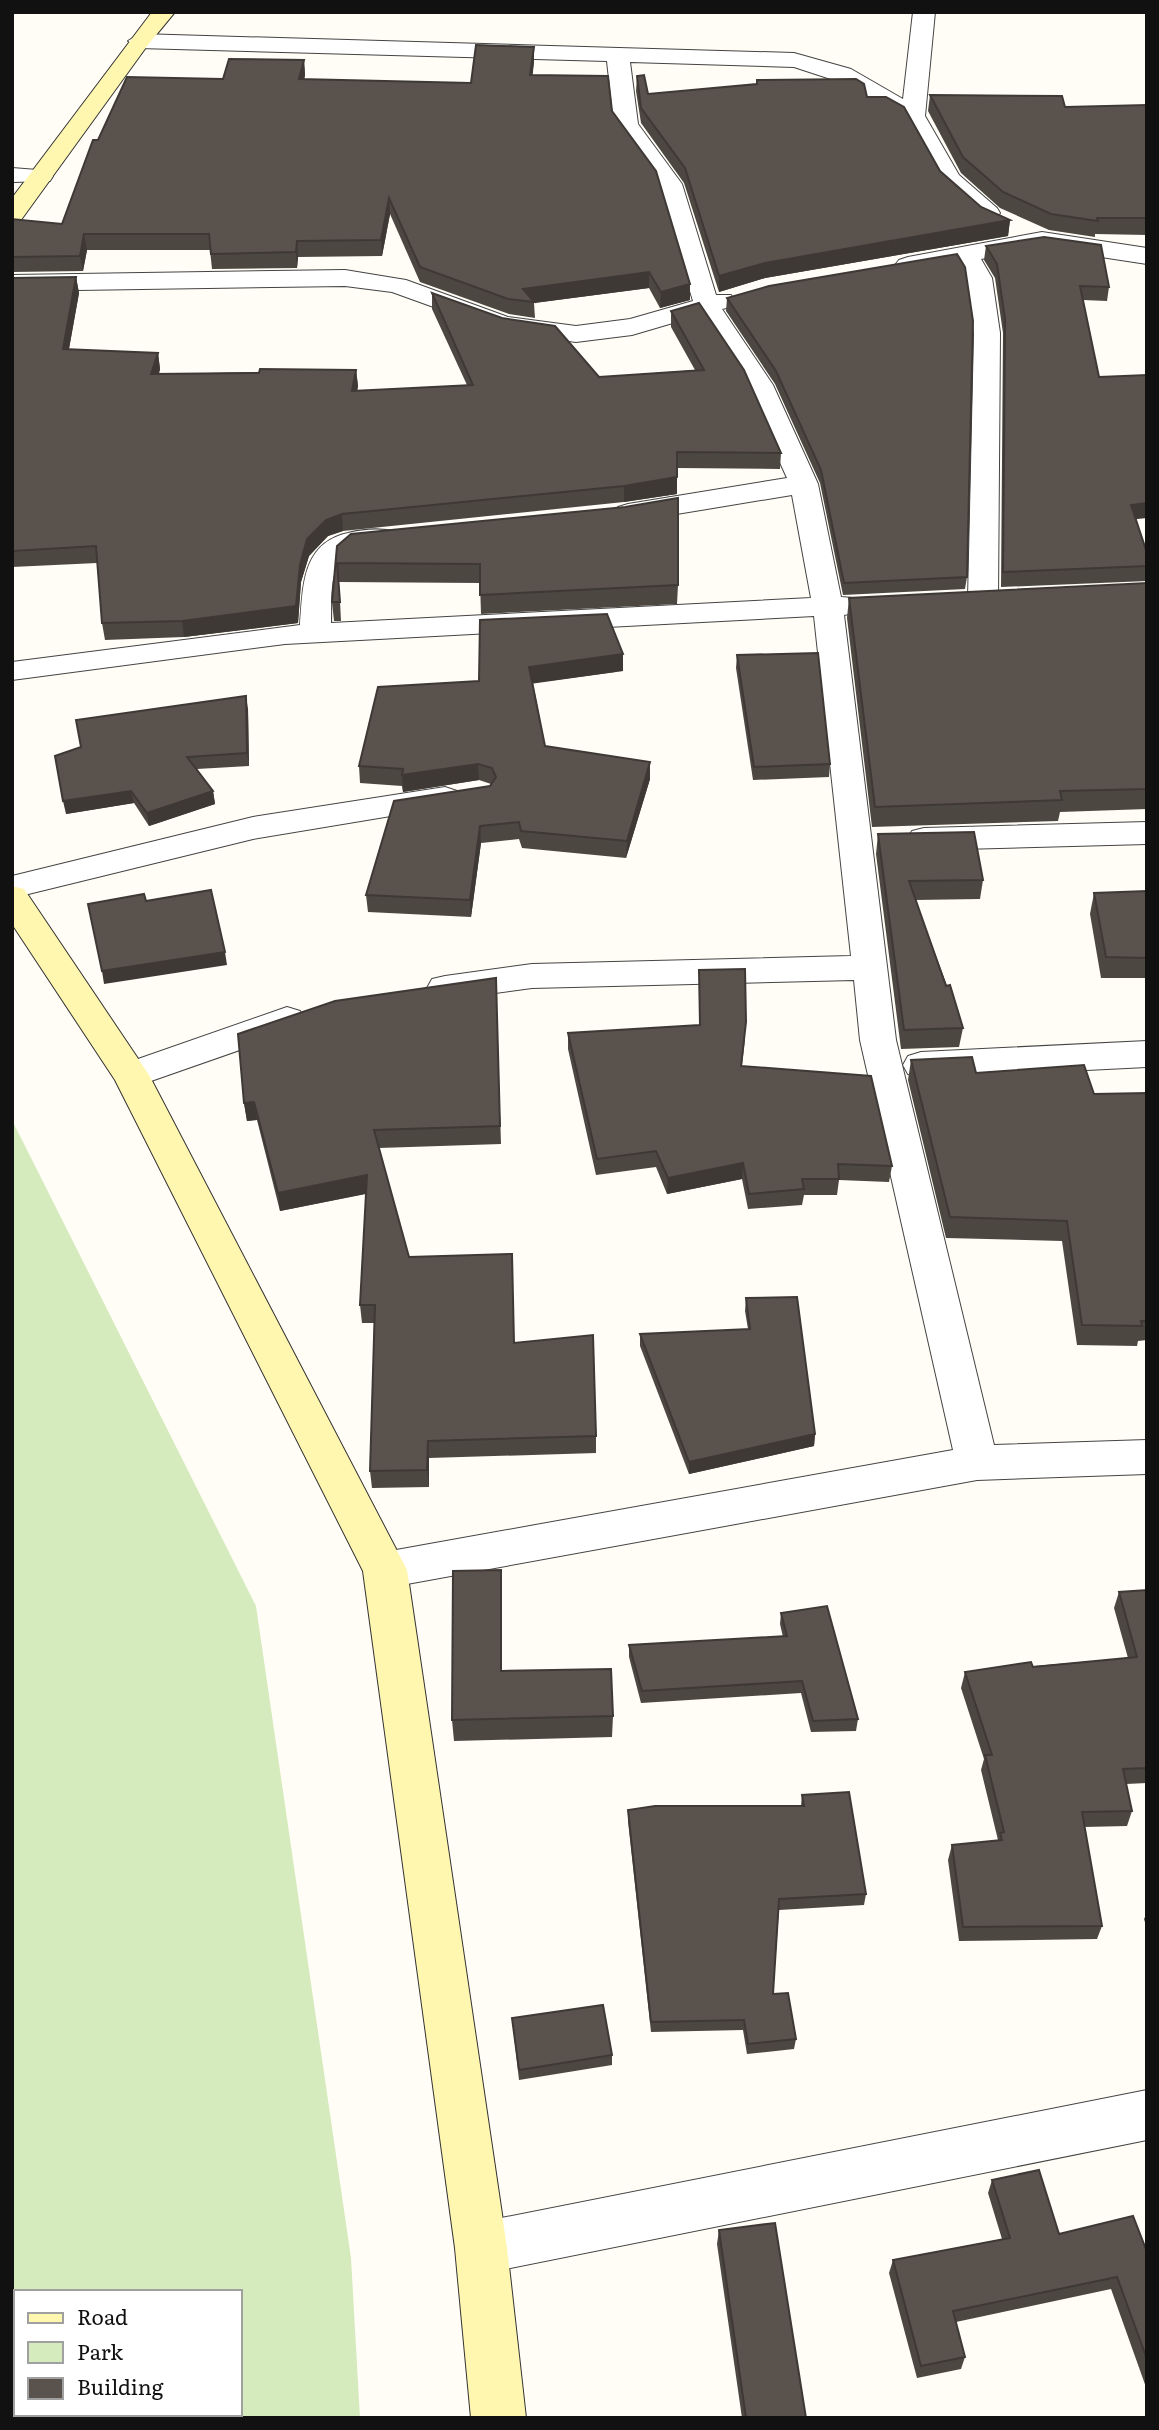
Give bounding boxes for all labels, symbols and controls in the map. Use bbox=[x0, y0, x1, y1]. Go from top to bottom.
legend bbox=[14, 2290, 242, 2416]
text: Road bbox=[77, 2300, 128, 2331]
text: Park bbox=[77, 2335, 123, 2366]
text: Building bbox=[77, 2370, 164, 2401]

